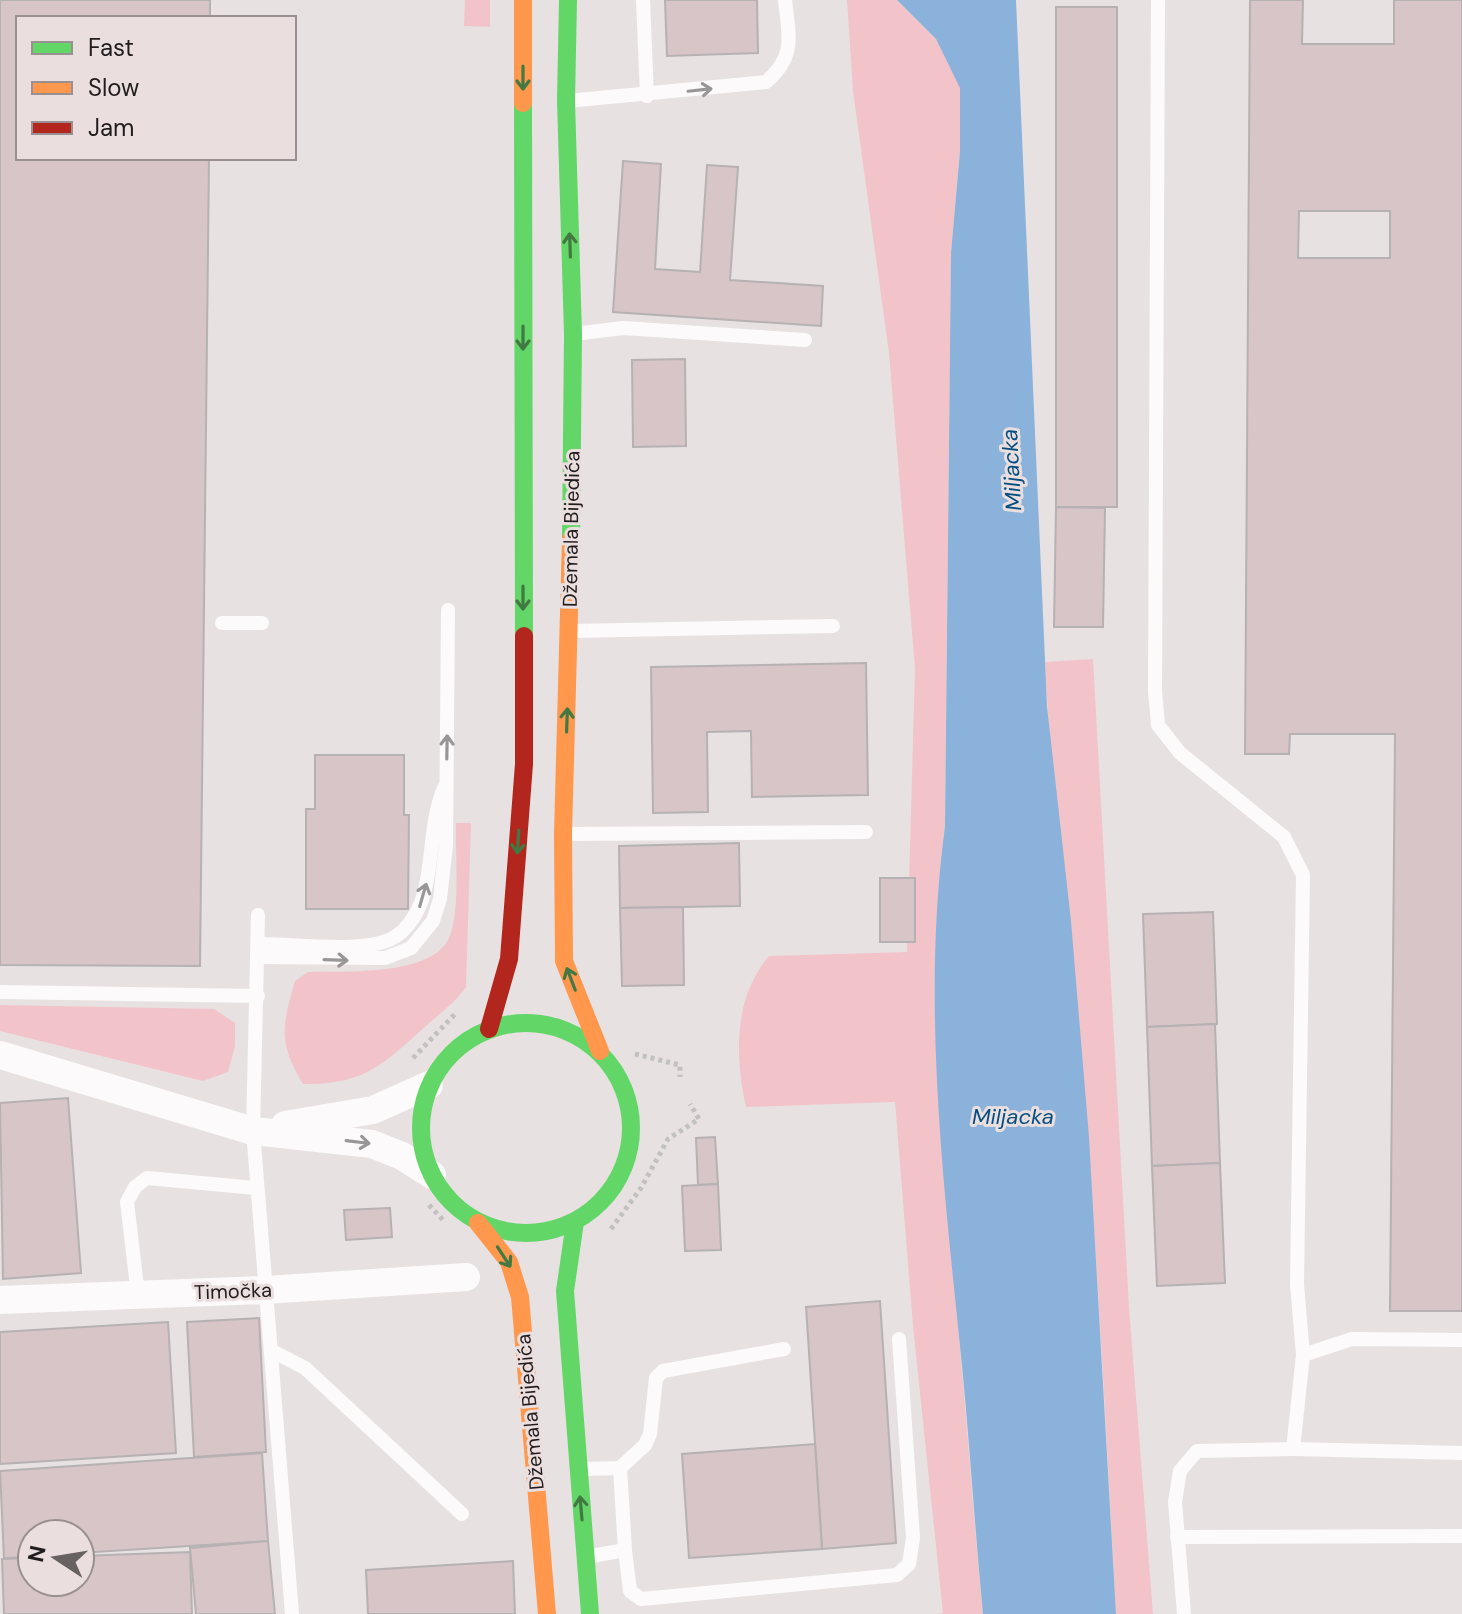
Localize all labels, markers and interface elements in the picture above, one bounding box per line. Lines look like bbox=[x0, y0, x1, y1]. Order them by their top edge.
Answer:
legend bbox=[16, 16, 296, 160]
text: Fast bbox=[88, 32, 134, 63]
one-way arrow bbox=[515, 64, 531, 91]
text: Slow bbox=[88, 72, 139, 103]
one-way arrow bbox=[687, 82, 712, 97]
text: Jam bbox=[88, 112, 134, 143]
one-way arrow bbox=[563, 232, 578, 259]
one-way arrow bbox=[515, 324, 531, 351]
water label: Miljacka bbox=[995, 428, 1028, 512]
street label: Džemala Bijedića bbox=[557, 451, 585, 607]
one-way arrow bbox=[515, 584, 531, 611]
one-way arrow bbox=[560, 707, 575, 734]
one-way arrow bbox=[439, 734, 455, 761]
one-way arrow bbox=[510, 828, 525, 855]
one-way arrow bbox=[416, 882, 431, 908]
one-way arrow bbox=[322, 952, 349, 967]
one-way arrow bbox=[563, 967, 577, 992]
water label: Miljacka bbox=[972, 1102, 1054, 1131]
one-way arrow bbox=[344, 1135, 371, 1150]
one-way arrow bbox=[495, 1246, 512, 1268]
street label: Timočka bbox=[194, 1277, 272, 1305]
street label: Džemala Bijedića bbox=[510, 1333, 550, 1491]
one-way arrow bbox=[574, 1495, 589, 1522]
north arrow bbox=[16, 1518, 96, 1598]
text: N bbox=[21, 1543, 53, 1565]

